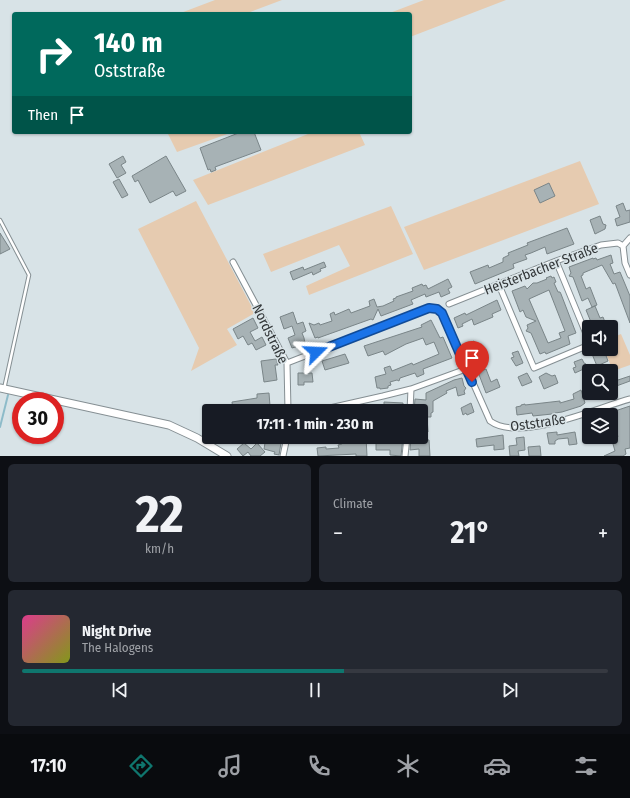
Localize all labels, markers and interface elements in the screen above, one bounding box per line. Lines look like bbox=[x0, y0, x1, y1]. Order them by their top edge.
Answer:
text: 140 m bbox=[94, 26, 163, 59]
icon: right bbox=[28, 28, 80, 80]
text: Oststraße bbox=[94, 60, 166, 82]
icon: arrive bbox=[66, 104, 88, 126]
text: Then bbox=[28, 106, 58, 124]
street label: Heisterbacher Straße bbox=[481, 239, 601, 299]
street label: Nordstraße bbox=[248, 301, 292, 367]
map controls bbox=[582, 320, 618, 444]
button: sound bbox=[582, 320, 618, 356]
position arrow bbox=[295, 331, 337, 373]
pin bbox=[455, 341, 489, 382]
icon: arrive bbox=[461, 347, 483, 369]
button: search bbox=[582, 364, 618, 400]
speed limit sign: 30 bbox=[12, 392, 64, 444]
button: layers bbox=[582, 408, 618, 444]
street label: Oststraße bbox=[509, 411, 567, 435]
text: 17:11 · 1 min · 230 m bbox=[257, 415, 373, 433]
text: 22 bbox=[135, 483, 184, 546]
text: Climate bbox=[333, 496, 373, 511]
text: 21° bbox=[450, 515, 491, 551]
text: − bbox=[333, 520, 343, 547]
text: + bbox=[598, 520, 608, 547]
text: km/h bbox=[145, 541, 174, 556]
text: Night Drive bbox=[82, 622, 151, 640]
text: The Halogens bbox=[82, 640, 153, 655]
icon: previous bbox=[109, 679, 131, 701]
icon: pause bbox=[304, 679, 326, 701]
icon: next bbox=[499, 679, 521, 701]
icon: directions bbox=[127, 752, 155, 780]
icon: music bbox=[216, 752, 244, 780]
icon: phone bbox=[305, 752, 333, 780]
icon: climate bbox=[394, 752, 422, 780]
icon: car bbox=[483, 752, 511, 780]
icon: filters bbox=[572, 752, 600, 780]
text: 17:10 bbox=[30, 755, 67, 777]

